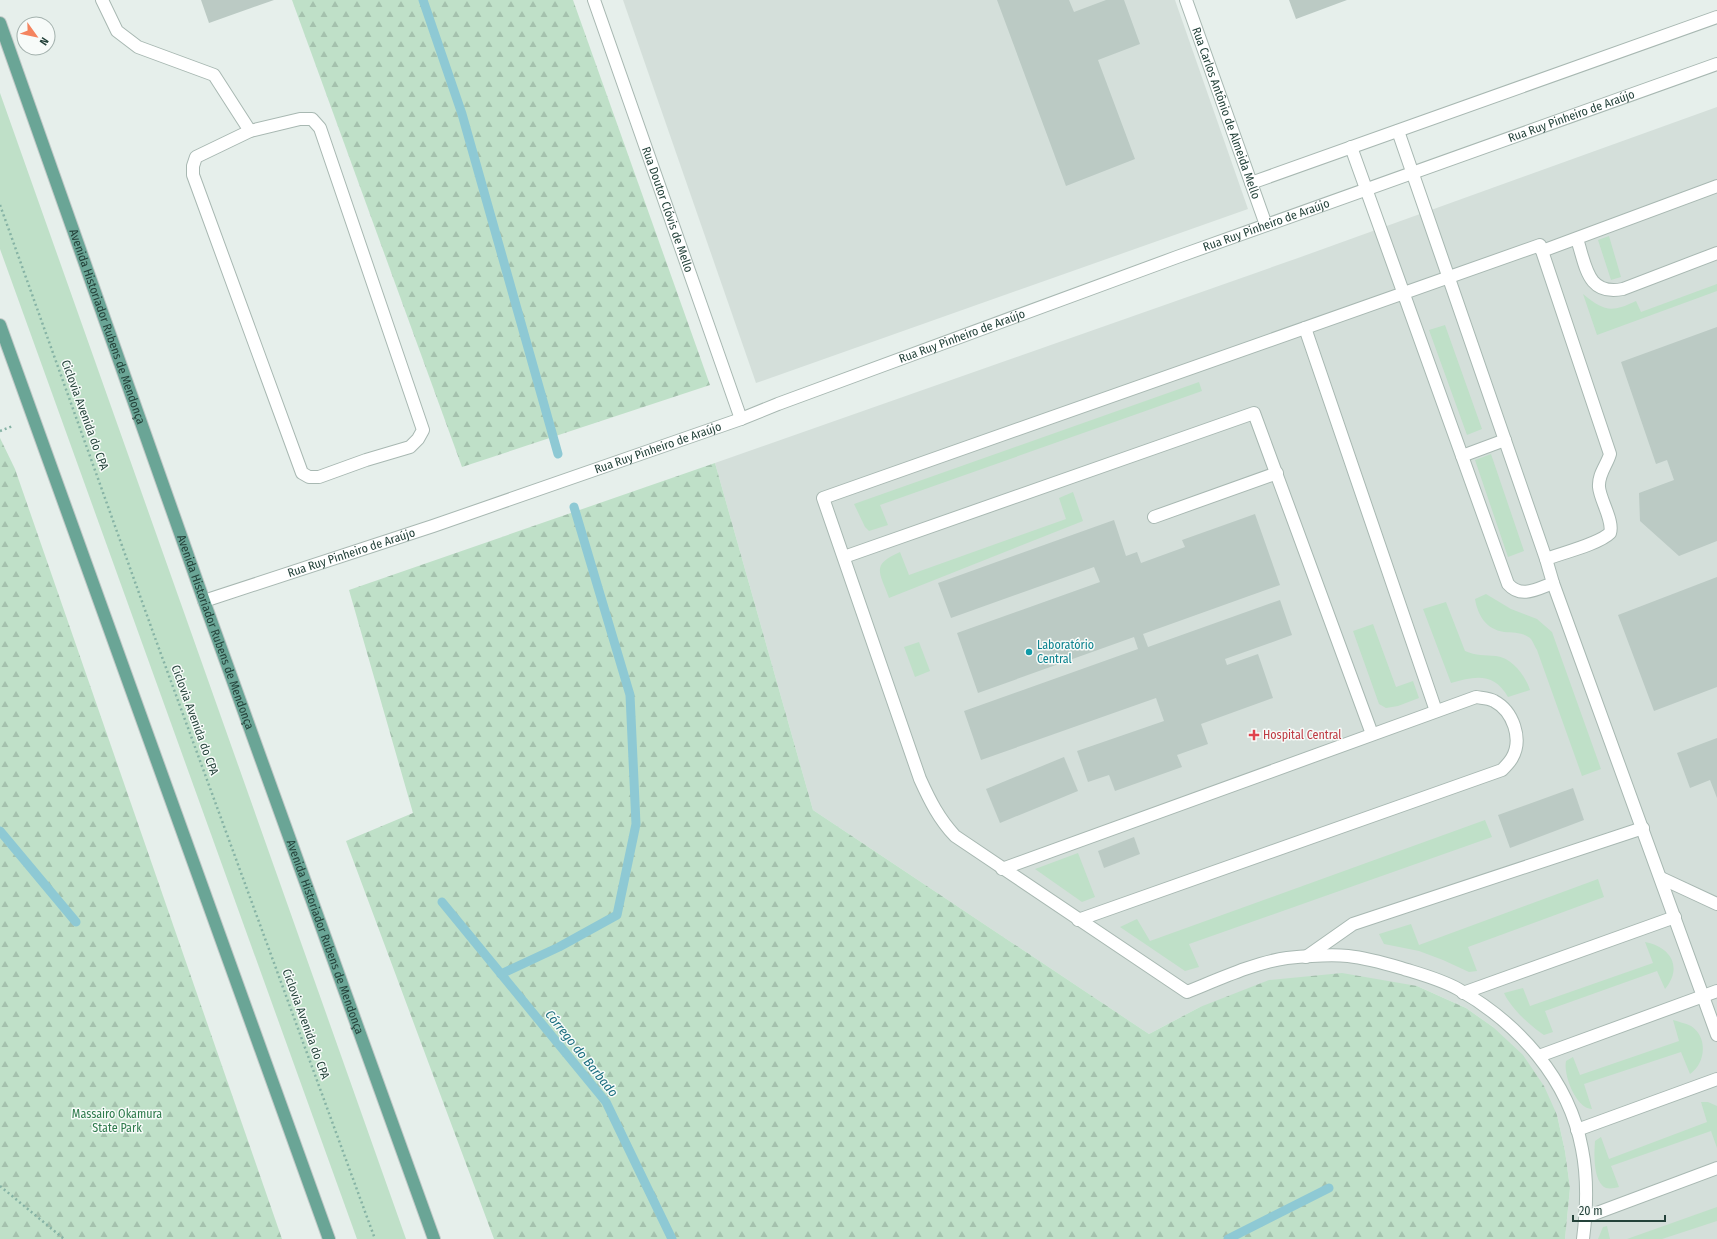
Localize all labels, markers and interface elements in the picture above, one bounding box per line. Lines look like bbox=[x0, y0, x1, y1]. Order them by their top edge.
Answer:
north arrow bbox=[16, 16, 56, 56]
street label: Rua Carlos Antônio de Almeida Mello bbox=[1189, 25, 1263, 201]
text: N bbox=[37, 35, 51, 47]
street label: Rua Ruy Pinheiro de Araújo bbox=[1506, 87, 1637, 145]
street label: Rua Doutor Clóvis de Mello bbox=[639, 145, 696, 274]
street label: Rua Ruy Pinheiro de Araújo bbox=[1201, 196, 1331, 254]
street label: Avenida Historiador Rubens de Mendonça bbox=[66, 227, 148, 426]
street label: Rua Ruy Pinheiro de Araújo bbox=[897, 307, 1027, 366]
street label: Ciclovia Avenida do CPA bbox=[59, 358, 112, 473]
street label: Rua Ruy Pinheiro de Araújo bbox=[593, 419, 723, 476]
street label: Rua Ruy Pinheiro de Araújo bbox=[286, 525, 417, 580]
street label: Avenida Historiador Rubens de Mendonça bbox=[174, 533, 257, 731]
place label: Laboratório Central bbox=[1037, 638, 1094, 666]
marker: Laboratório Central bbox=[1024, 647, 1034, 657]
street label: Ciclovia Avenida do CPA bbox=[169, 663, 222, 778]
place label: Hospital Central bbox=[1263, 728, 1341, 742]
marker: Hospital Central bbox=[1248, 729, 1260, 741]
street label: Avenida Historiador Rubens de Mendonça bbox=[284, 838, 367, 1036]
street label: Ciclovia Avenida do CPA bbox=[280, 967, 333, 1082]
water label: Córrego do Barbado bbox=[542, 1007, 621, 1100]
park label: Massairo Okamura State Park bbox=[72, 1107, 162, 1135]
scale bar bbox=[1573, 1197, 1665, 1223]
text: 20 m bbox=[1579, 1204, 1603, 1218]

